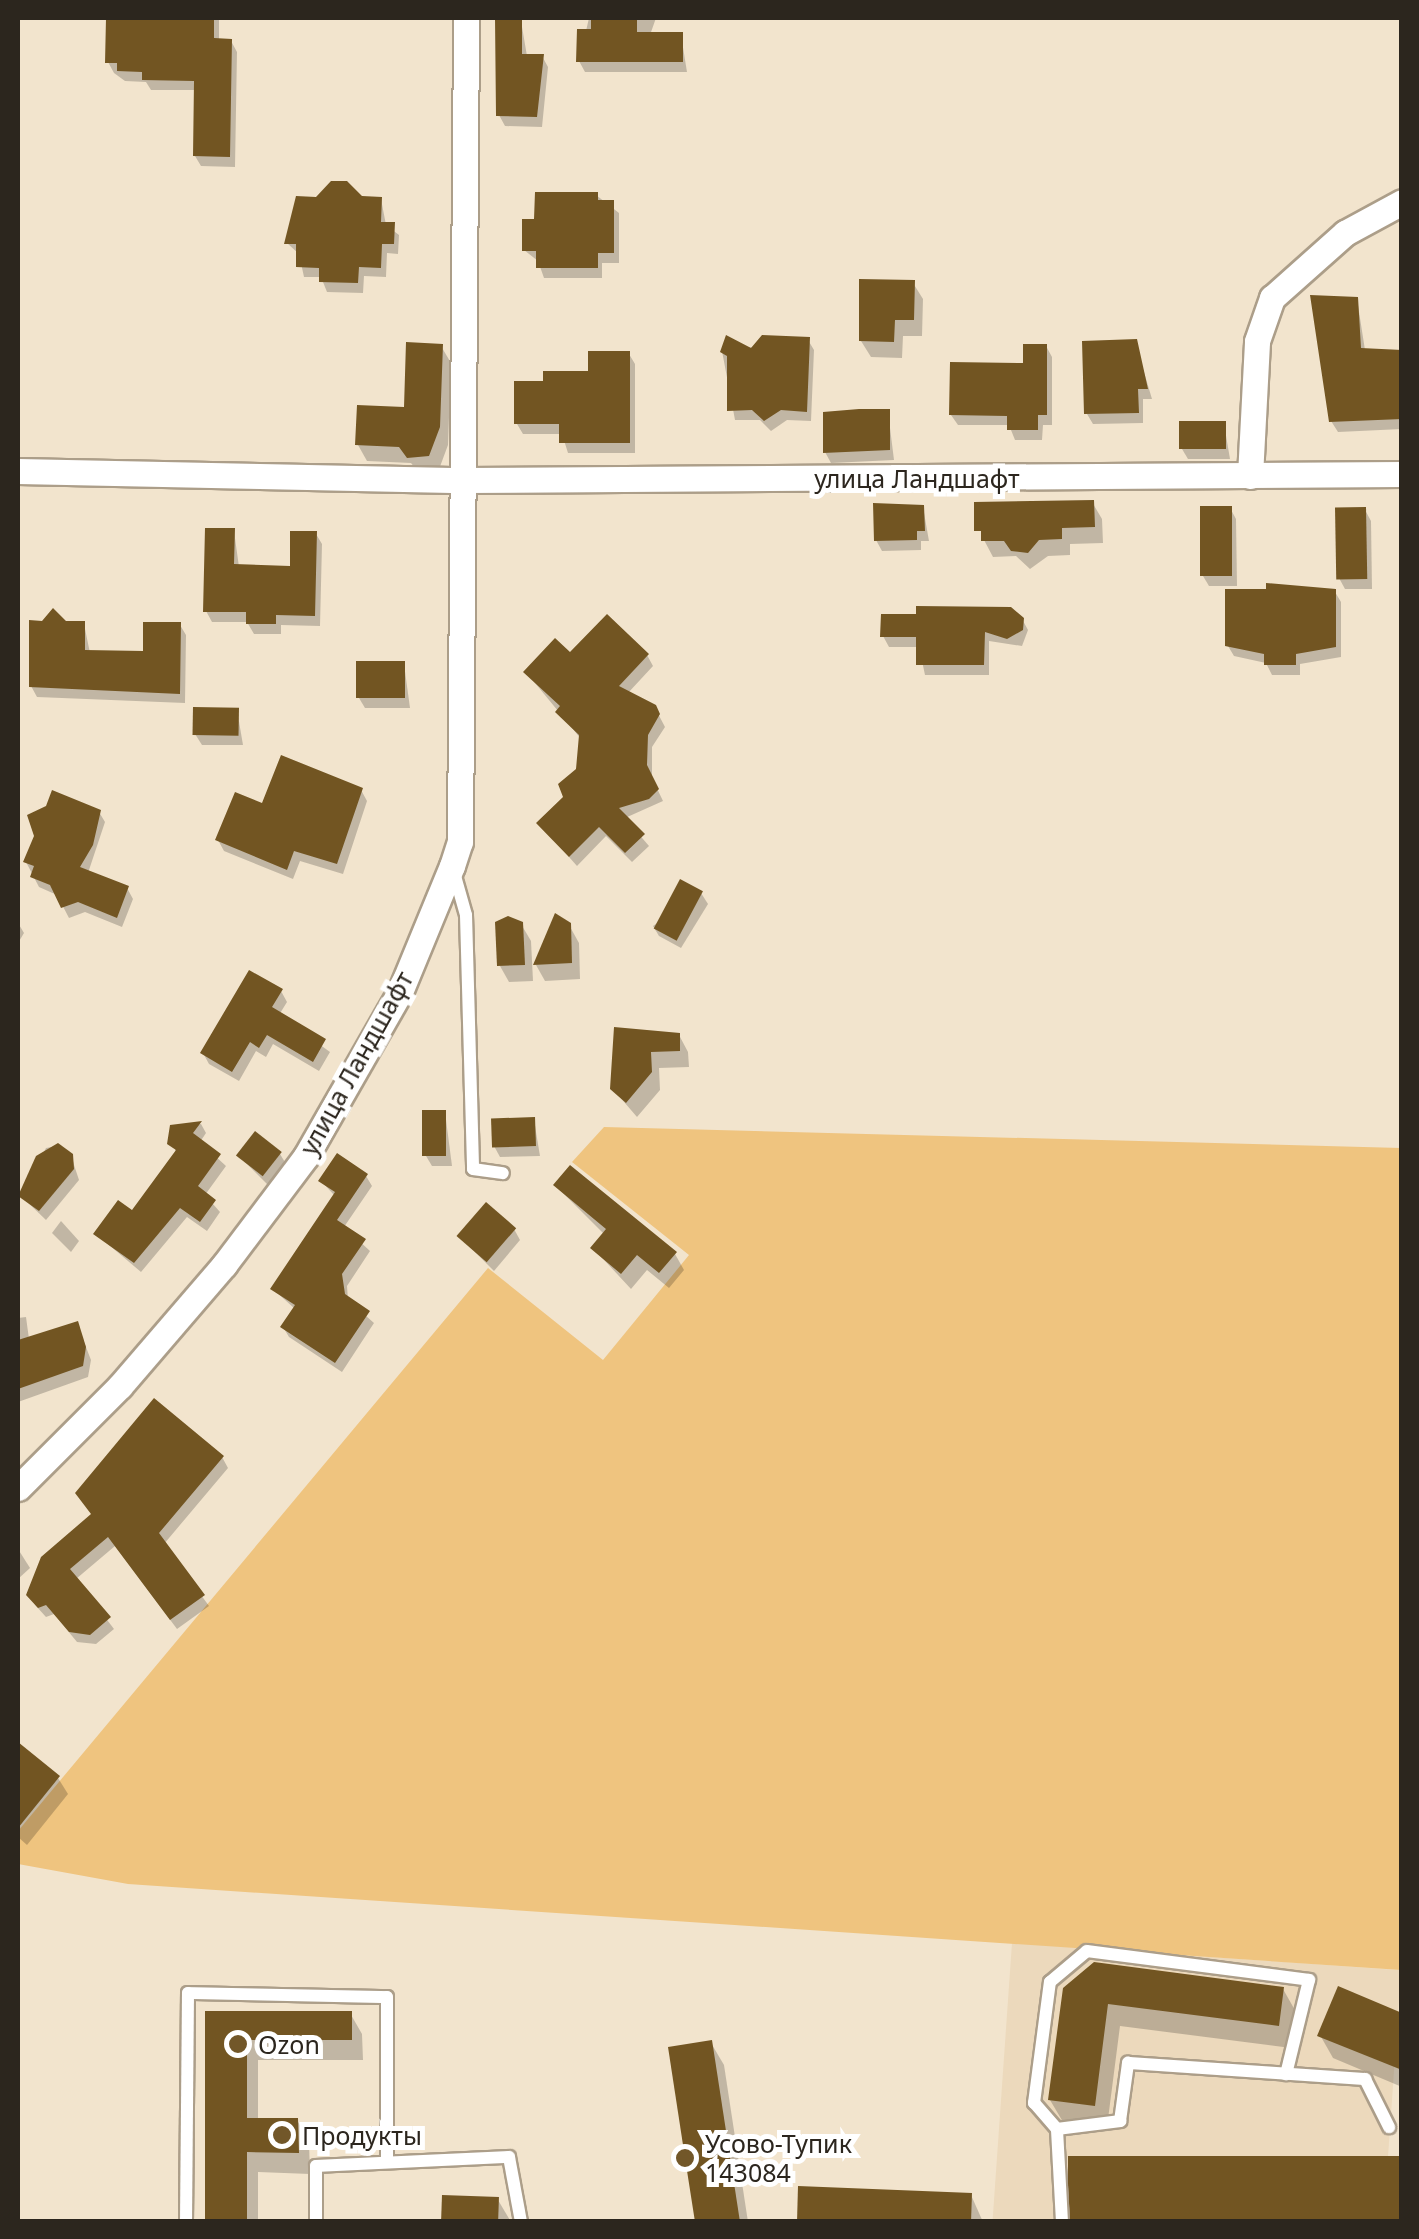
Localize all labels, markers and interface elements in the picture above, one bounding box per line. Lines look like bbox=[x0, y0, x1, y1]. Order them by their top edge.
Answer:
street label: улица Ландшафт bbox=[814, 463, 1020, 493]
street label: улица Ландшафт bbox=[293, 966, 419, 1160]
place label: Ozon bbox=[258, 2029, 320, 2059]
marker: Ozon bbox=[227, 2033, 249, 2055]
place label: Продукты bbox=[302, 2120, 422, 2150]
marker: Продукты bbox=[271, 2124, 293, 2146]
place label: Усово-Тупик 143084 bbox=[705, 2129, 852, 2188]
marker: Усово-Тупик 143084 bbox=[674, 2147, 696, 2169]

